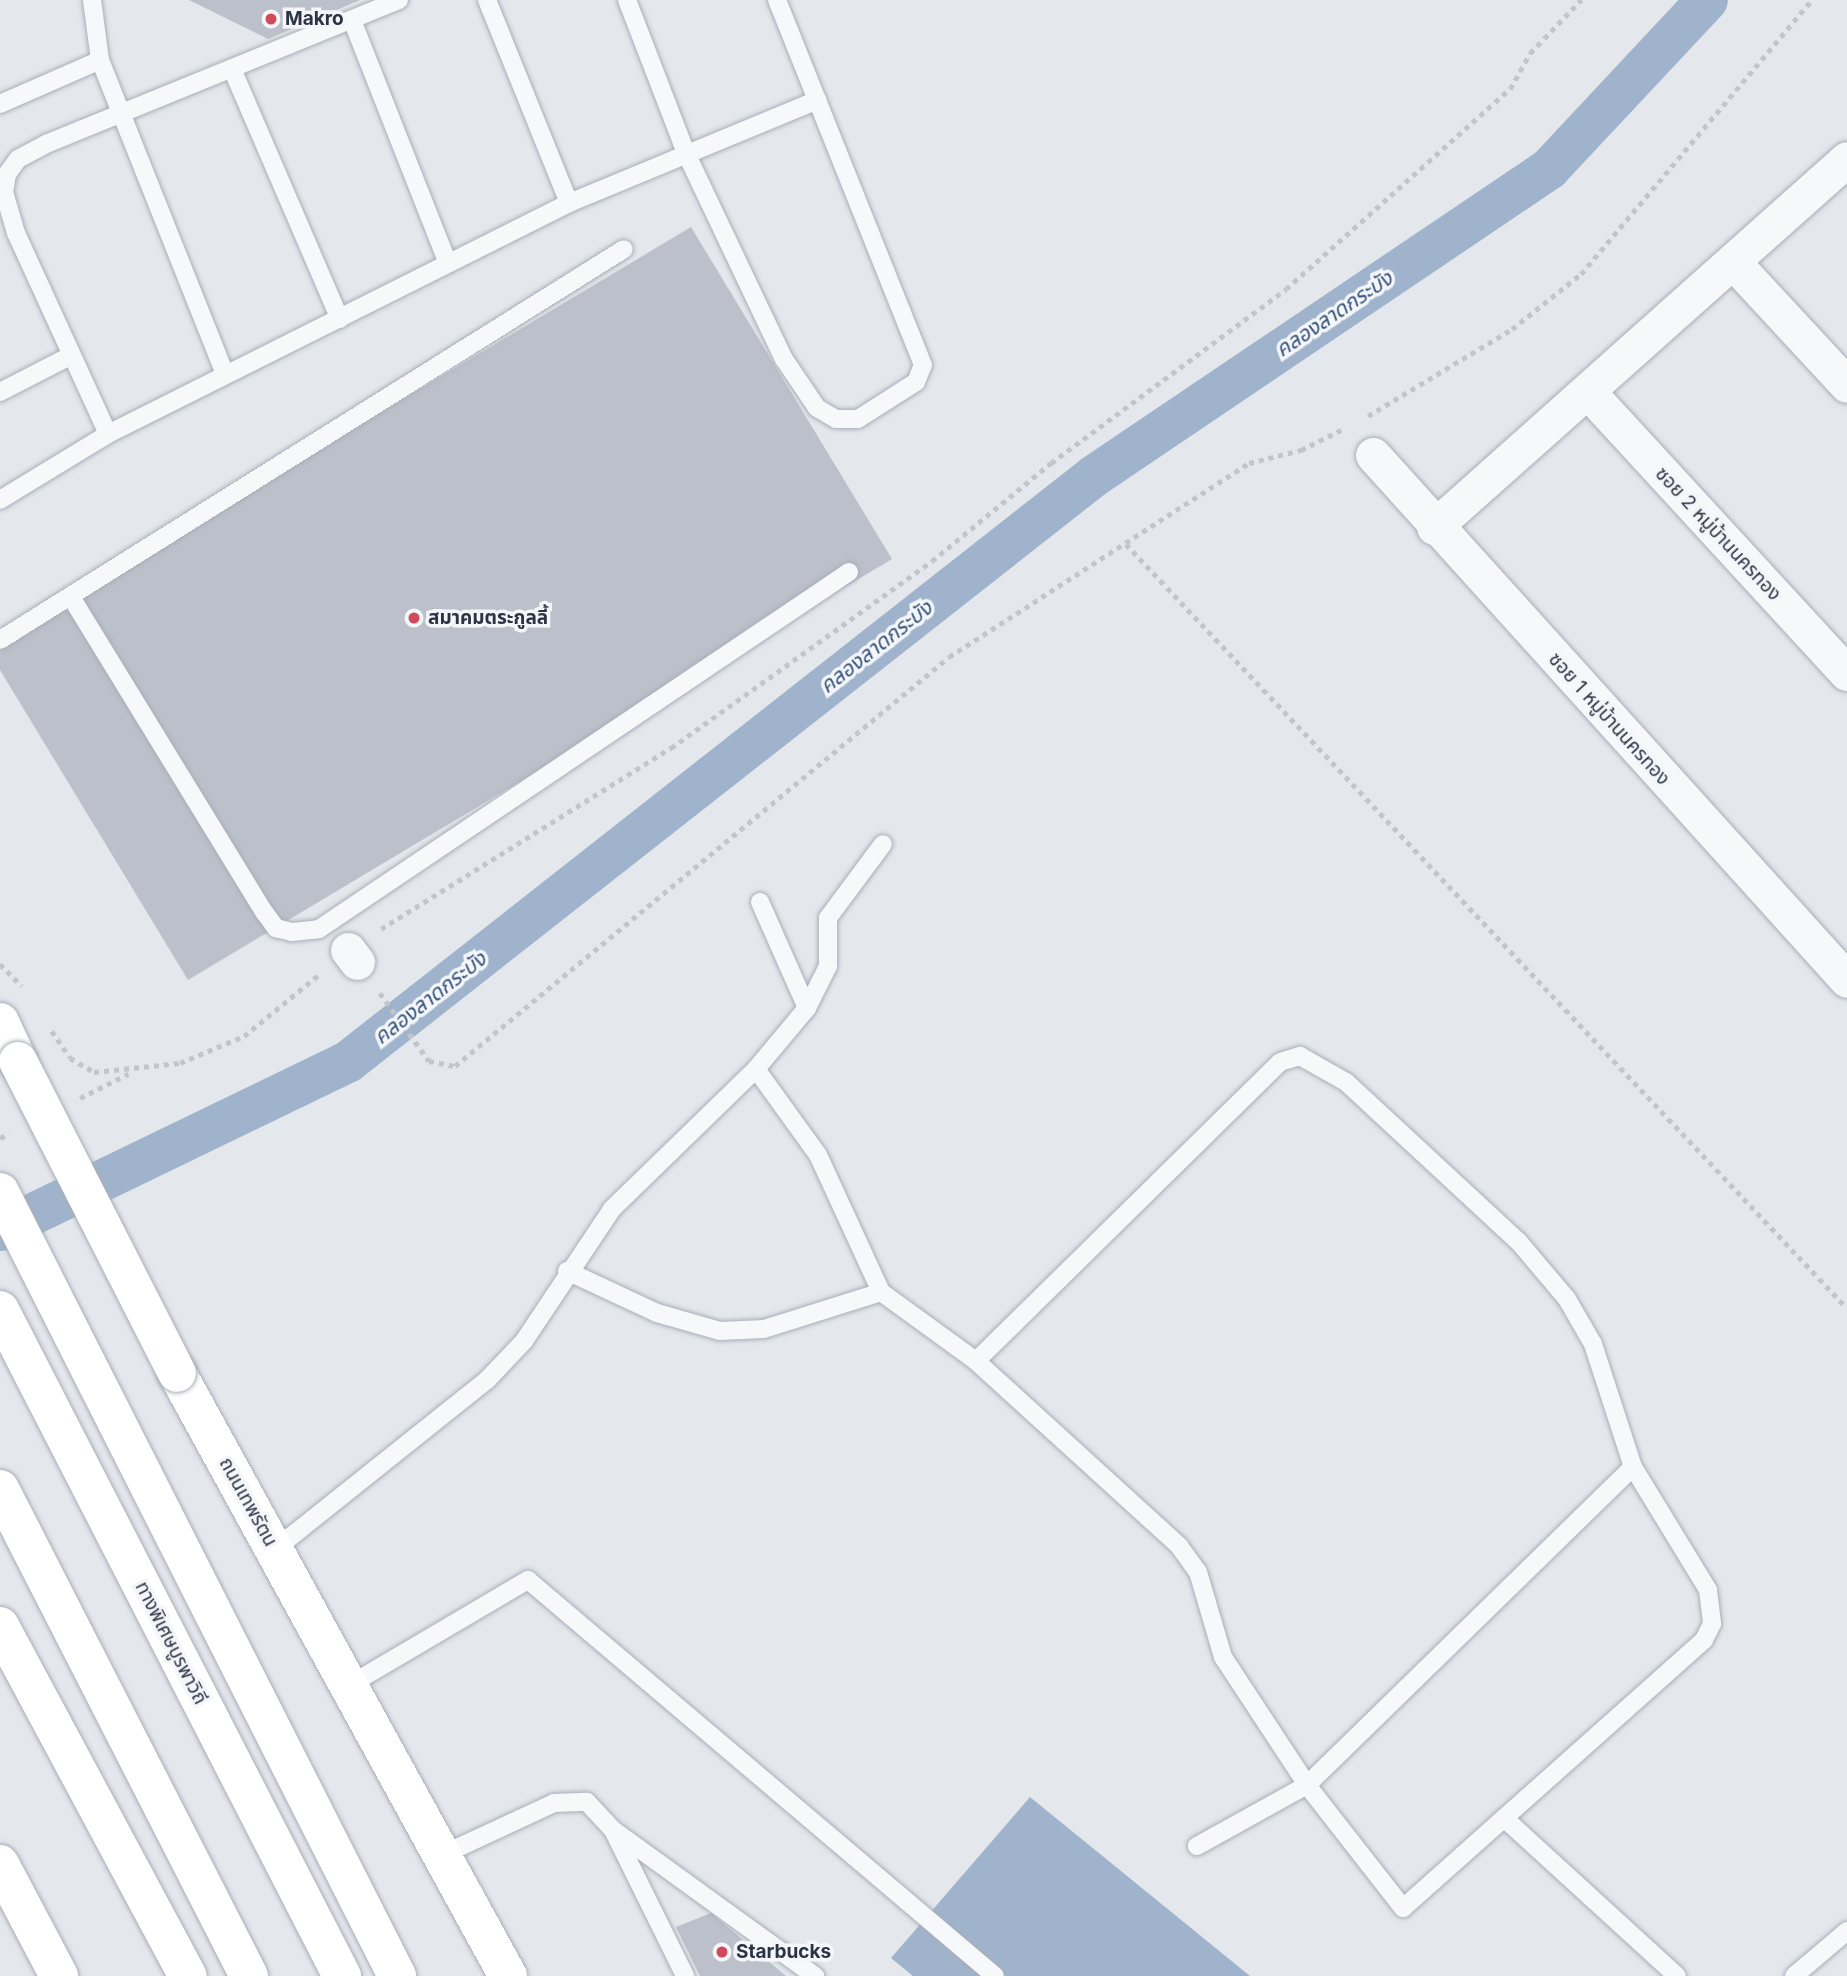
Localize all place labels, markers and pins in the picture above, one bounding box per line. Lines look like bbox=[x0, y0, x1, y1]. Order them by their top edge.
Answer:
place label: Makro bbox=[285, 8, 344, 30]
marker: Makro bbox=[263, 11, 279, 27]
place label: สมาคมตระกูลลี้ bbox=[428, 607, 548, 629]
marker: สมาคมตระกูลลี้ bbox=[406, 610, 422, 626]
place label: Starbucks bbox=[736, 1941, 831, 1963]
marker: Starbucks bbox=[714, 1944, 730, 1960]

